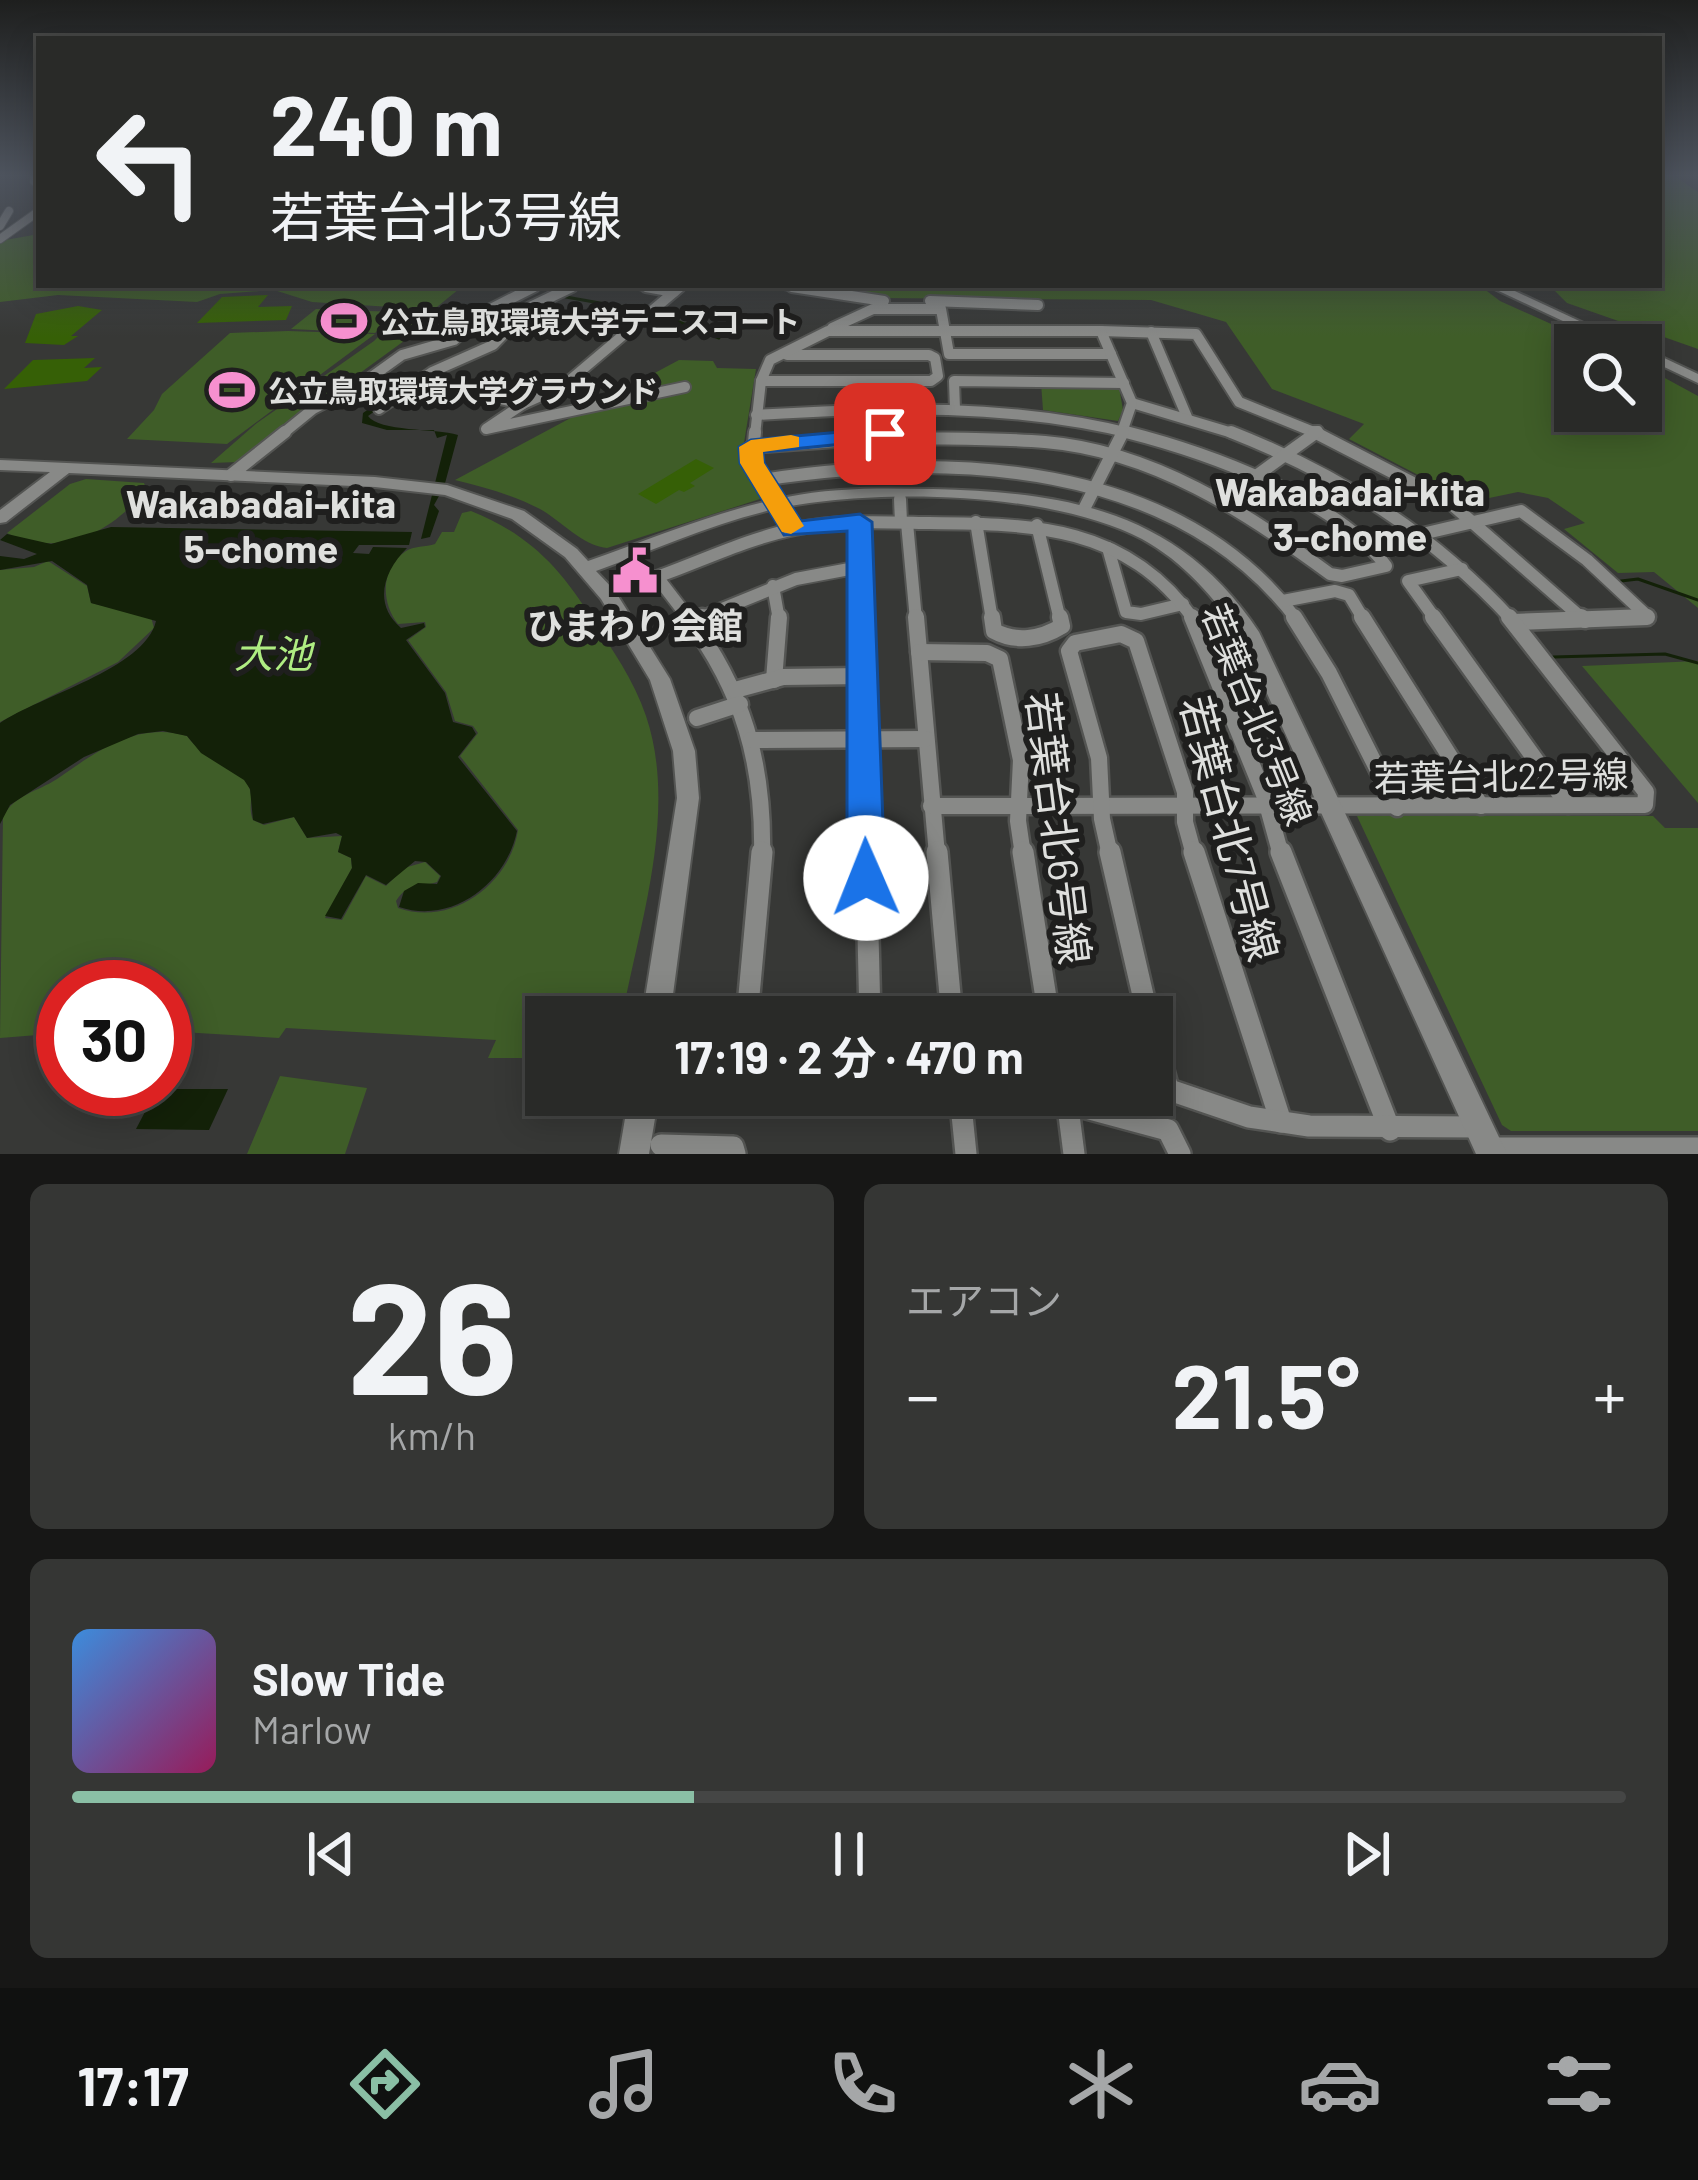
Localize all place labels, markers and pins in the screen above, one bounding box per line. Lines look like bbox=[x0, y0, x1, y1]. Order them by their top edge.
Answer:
sports icon: 公立鳥取環境大学テニスコート bbox=[319, 296, 369, 346]
place label: 公立鳥取環境大学テニスコート bbox=[380, 303, 800, 339]
sports icon: 公立鳥取環境大学グラウンド bbox=[207, 365, 257, 415]
place label: 公立鳥取環境大学グラウンド bbox=[268, 372, 658, 408]
pin bbox=[834, 383, 936, 485]
public building icon: ひまわり会館 bbox=[610, 546, 660, 596]
place label: ひまわり会館 bbox=[527, 603, 743, 646]

